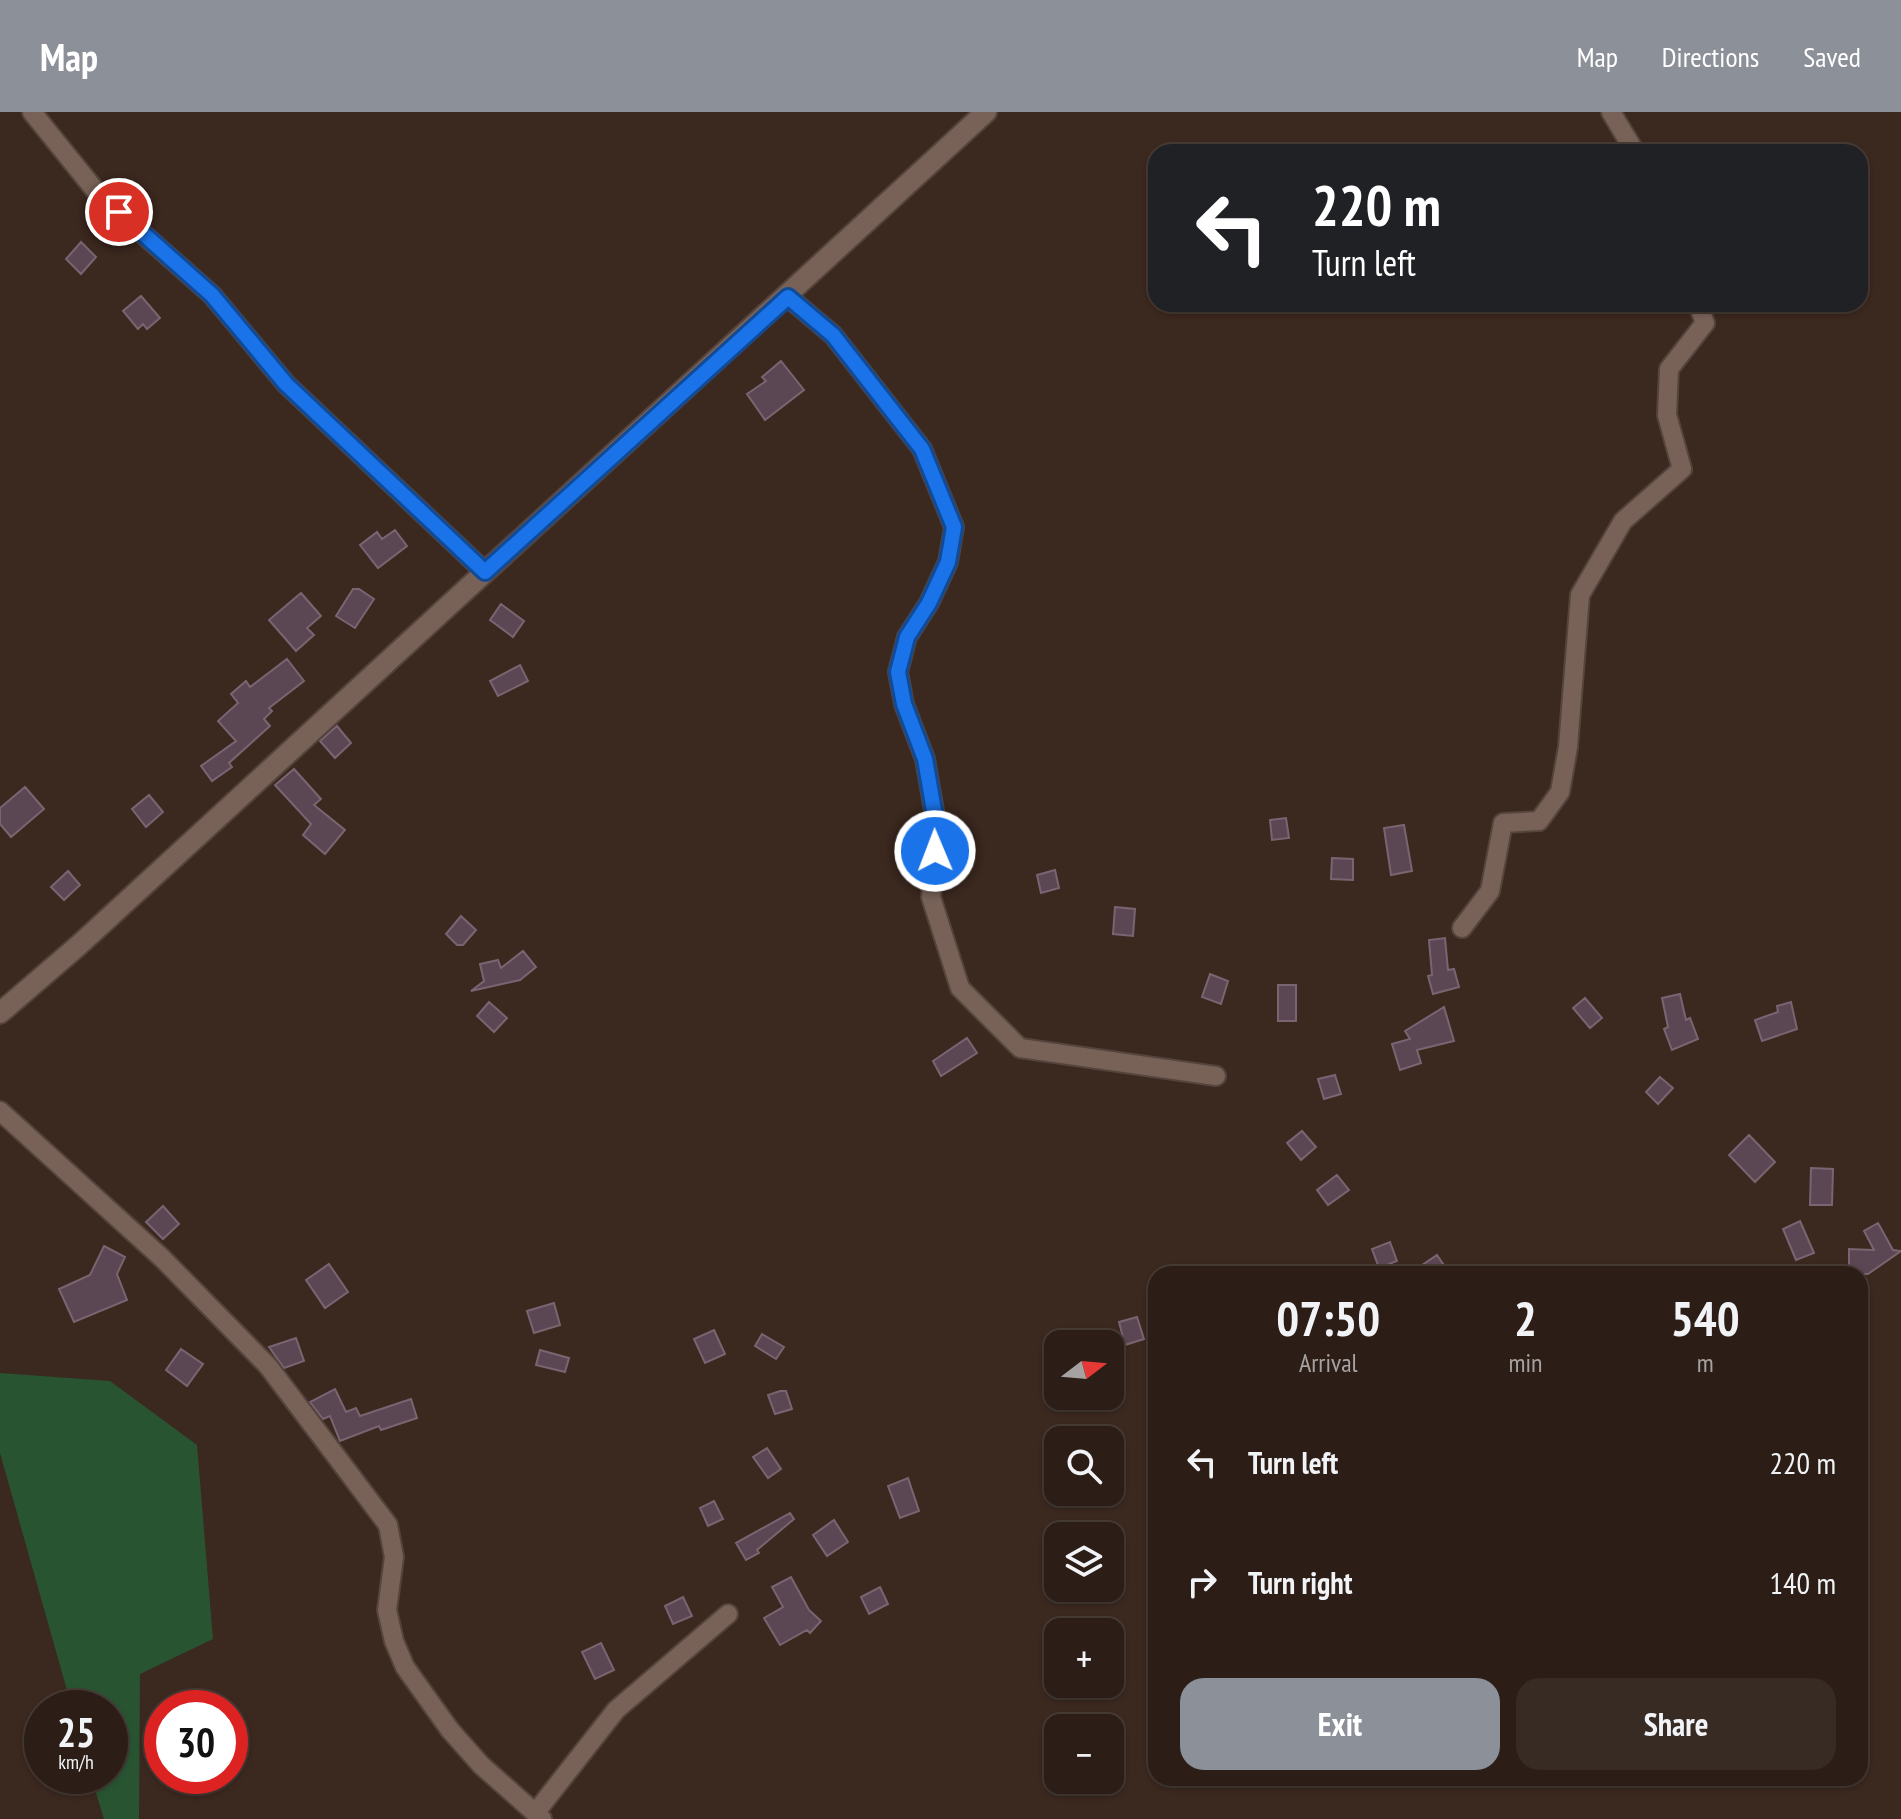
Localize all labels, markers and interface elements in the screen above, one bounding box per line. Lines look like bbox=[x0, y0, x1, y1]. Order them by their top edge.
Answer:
text: Map bbox=[40, 32, 98, 81]
text: Map bbox=[1577, 38, 1618, 75]
text: Directions bbox=[1662, 38, 1759, 75]
text: Saved bbox=[1803, 38, 1861, 75]
text: 220 m bbox=[1312, 169, 1441, 241]
icon: left bbox=[1180, 176, 1284, 280]
pin bbox=[85, 178, 153, 246]
icon: arrive bbox=[97, 190, 141, 234]
text: Turn left bbox=[1312, 239, 1416, 286]
position arrow bbox=[893, 809, 977, 893]
text: 07:50 bbox=[1276, 1287, 1380, 1349]
text: 2 bbox=[1514, 1287, 1537, 1349]
text: 540 bbox=[1671, 1287, 1740, 1349]
north arrow bbox=[1044, 1330, 1124, 1410]
map controls bbox=[1044, 1330, 1124, 1794]
text: Arrival bbox=[1299, 1346, 1358, 1379]
text: min bbox=[1508, 1346, 1542, 1379]
text: m bbox=[1697, 1346, 1714, 1379]
button: search bbox=[1044, 1426, 1124, 1506]
icon: left bbox=[1180, 1440, 1224, 1484]
text: Turn left bbox=[1248, 1443, 1338, 1482]
text: 220 m bbox=[1770, 1443, 1836, 1482]
button: layers bbox=[1044, 1522, 1124, 1602]
icon: right bbox=[1180, 1560, 1224, 1604]
text: Turn right bbox=[1248, 1563, 1352, 1602]
text: 140 m bbox=[1770, 1563, 1836, 1602]
button: + bbox=[1044, 1618, 1124, 1698]
button: Exit bbox=[1180, 1678, 1500, 1770]
button: Share bbox=[1516, 1678, 1836, 1770]
speed limit sign: 30 bbox=[144, 1690, 248, 1794]
text: 25 bbox=[57, 1706, 95, 1758]
button: − bbox=[1044, 1714, 1124, 1794]
text: km/h bbox=[58, 1749, 94, 1775]

